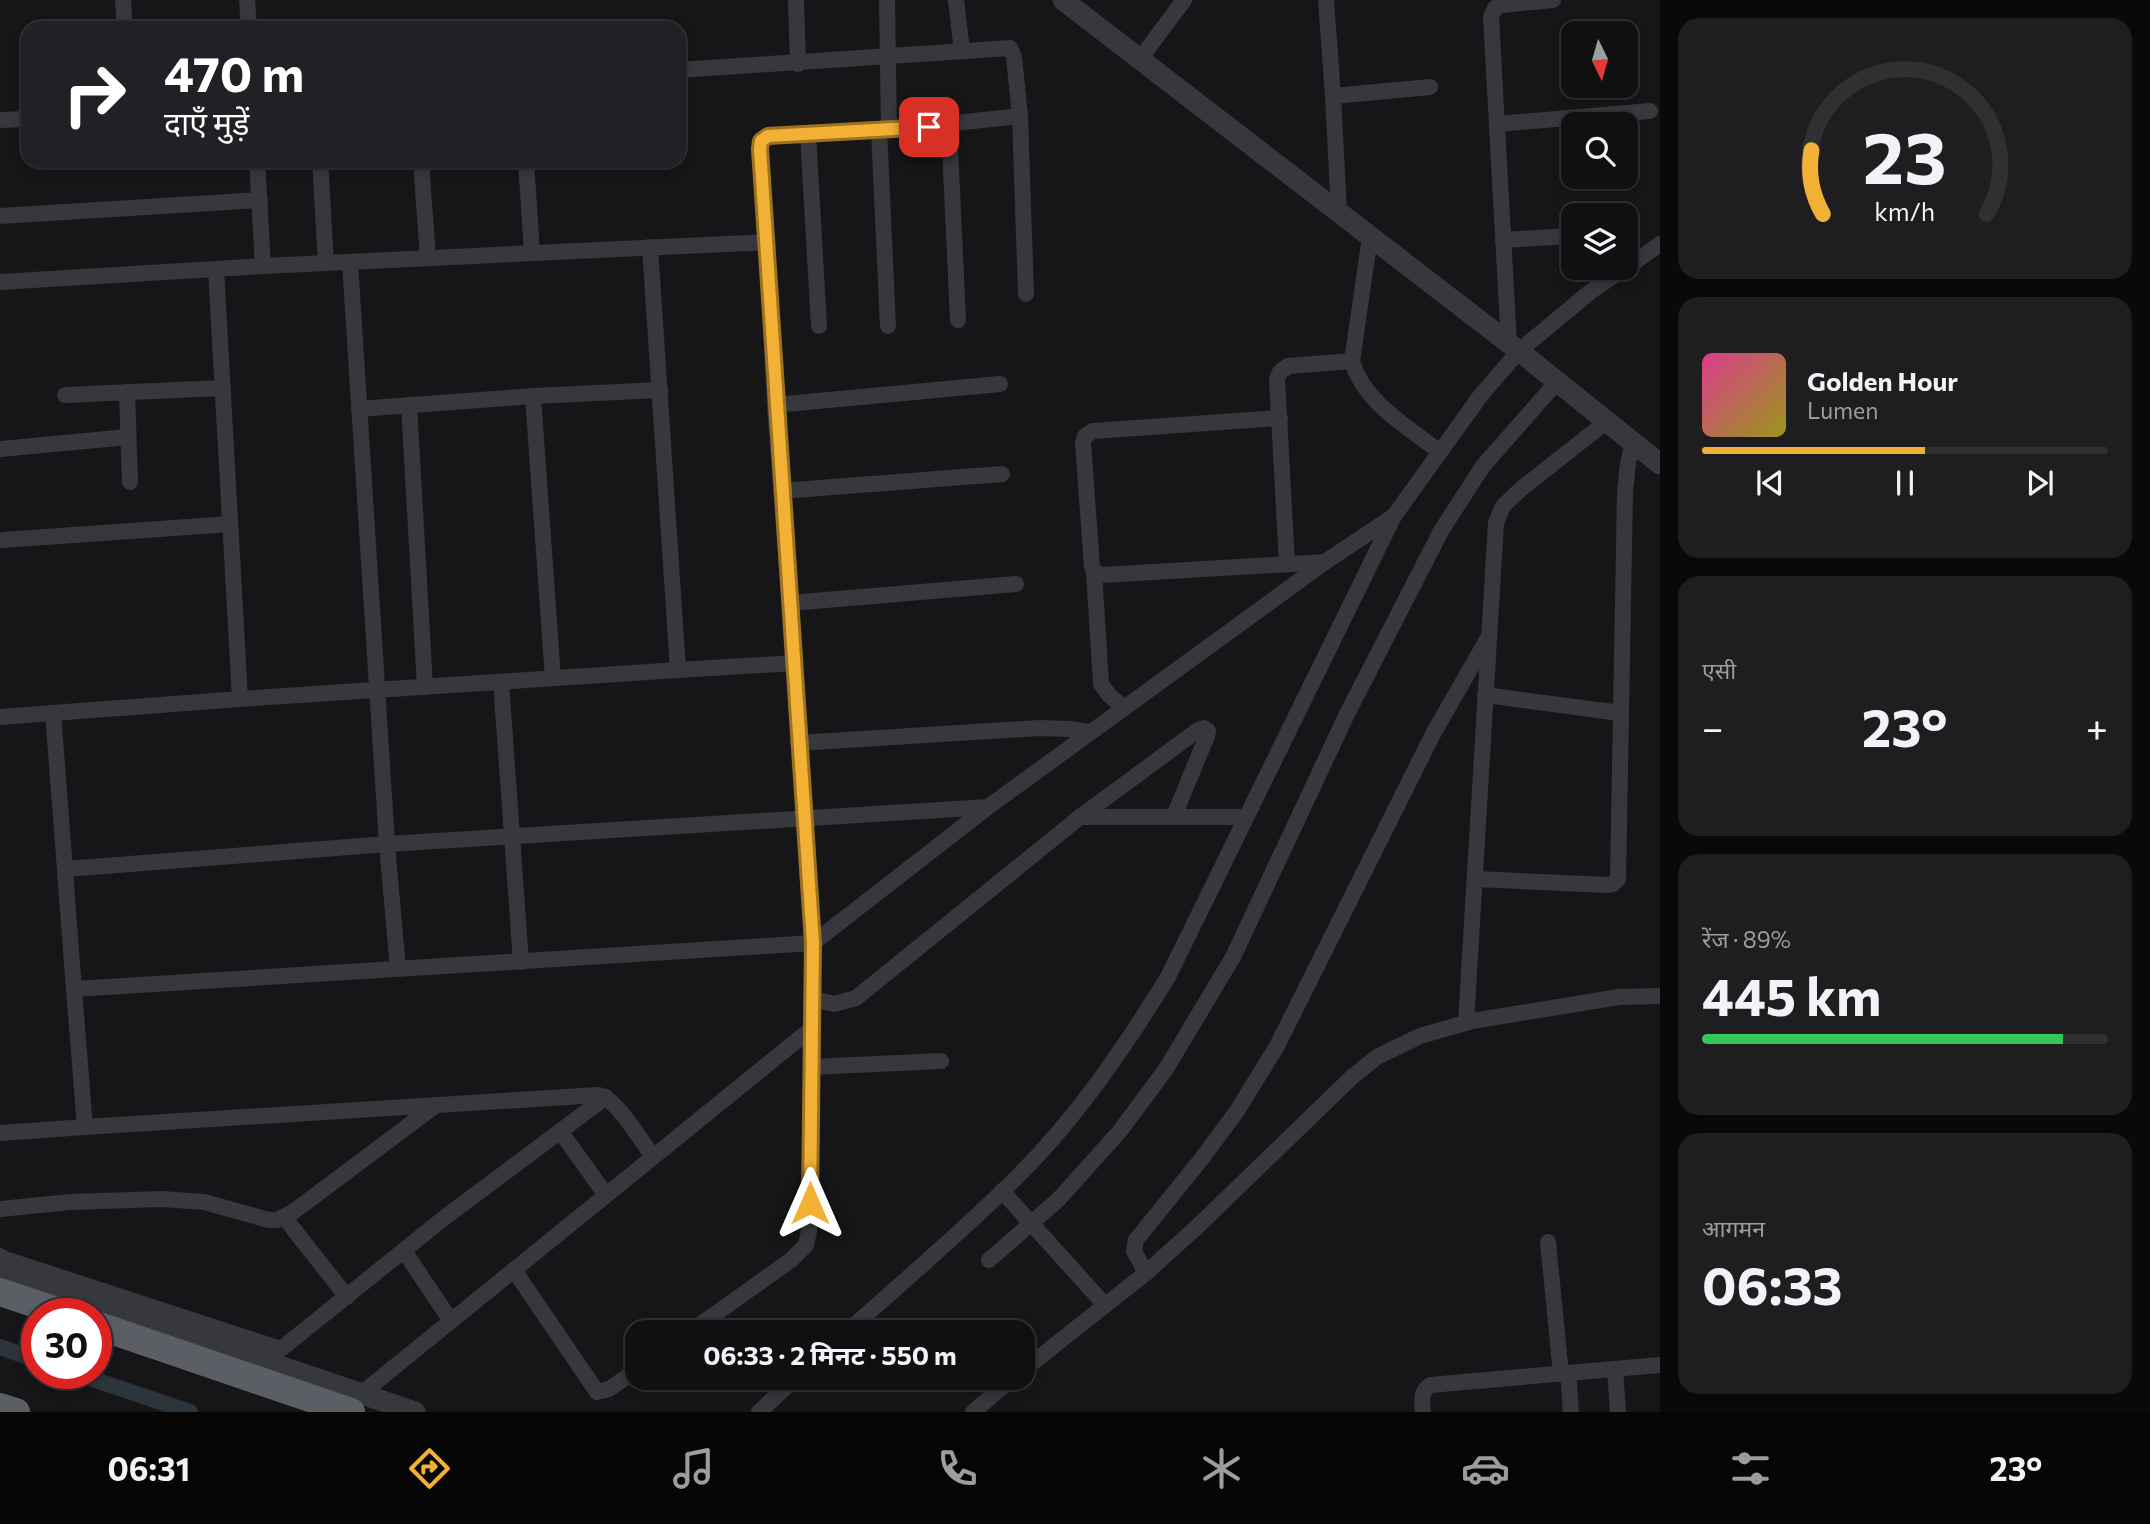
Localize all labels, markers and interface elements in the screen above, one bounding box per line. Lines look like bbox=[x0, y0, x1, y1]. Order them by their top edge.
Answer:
north arrow bbox=[1561, 21, 1638, 98]
map controls bbox=[1561, 21, 1638, 280]
text: 470 m bbox=[164, 42, 304, 102]
icon: right bbox=[49, 49, 140, 140]
pin bbox=[899, 97, 959, 157]
text: दाएँ मुड़ें bbox=[164, 102, 249, 142]
icon: arrive bbox=[910, 108, 948, 146]
text: 23 bbox=[1863, 111, 1947, 200]
button: search bbox=[1561, 112, 1638, 189]
text: km/h bbox=[1875, 196, 1935, 226]
button: layers bbox=[1561, 203, 1638, 280]
text: Golden Hour bbox=[1807, 365, 1958, 396]
text: Lumen bbox=[1807, 396, 1878, 424]
icon: previous bbox=[1751, 464, 1789, 502]
icon: pause bbox=[1886, 464, 1924, 502]
icon: next bbox=[2021, 464, 2059, 502]
text: एसी bbox=[1702, 656, 1736, 684]
text: 23° bbox=[1862, 694, 1948, 758]
text: − bbox=[1702, 703, 1724, 750]
text: + bbox=[2086, 703, 2108, 750]
text: रेंज · 89% bbox=[1702, 925, 1791, 953]
text: 445 km bbox=[1702, 963, 1881, 1027]
position arrow bbox=[773, 1166, 847, 1240]
text: आगमन bbox=[1702, 1214, 1765, 1242]
text: 06:33 bbox=[1702, 1252, 1843, 1316]
speed limit sign: 30 bbox=[21, 1298, 112, 1389]
text: 06:33 · 2 मिनट · 550 m bbox=[703, 1339, 957, 1370]
icon: directions bbox=[405, 1444, 454, 1493]
icon: music bbox=[669, 1444, 718, 1493]
icon: phone bbox=[933, 1444, 982, 1493]
icon: climate bbox=[1197, 1444, 1246, 1493]
icon: car bbox=[1461, 1444, 1510, 1493]
icon: filters bbox=[1726, 1444, 1775, 1493]
text: 06:31 bbox=[108, 1448, 190, 1488]
text: 23° bbox=[1990, 1448, 2042, 1488]

